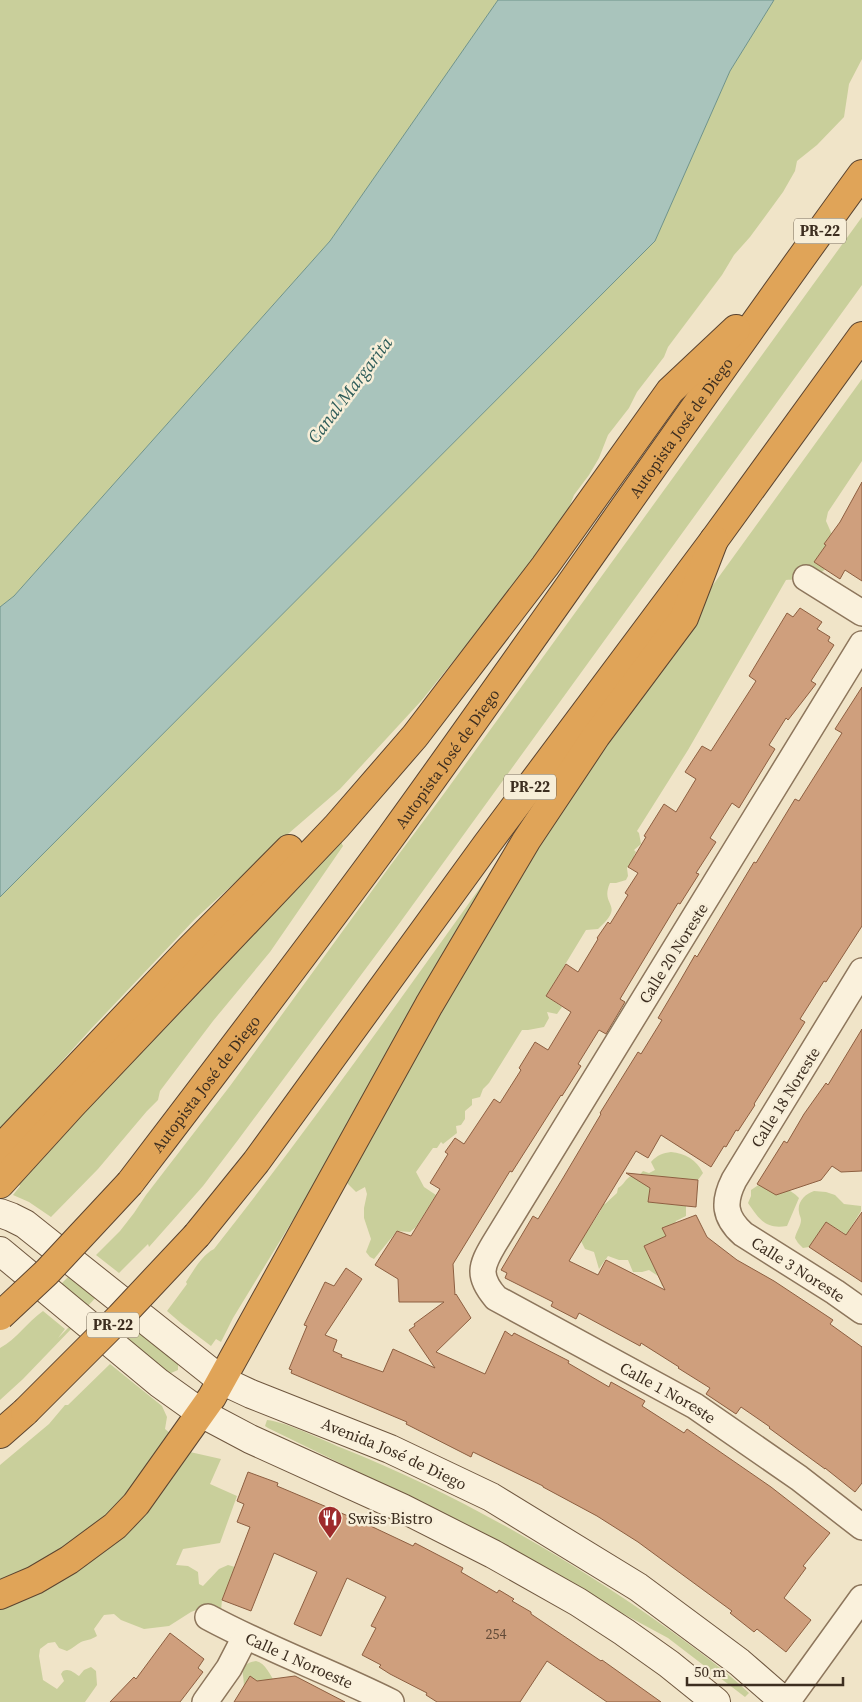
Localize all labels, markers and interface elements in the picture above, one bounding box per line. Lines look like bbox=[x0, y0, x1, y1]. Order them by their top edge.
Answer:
road number: PR-22 bbox=[794, 218, 846, 244]
water label: Canal Margarita bbox=[301, 331, 398, 448]
street label: Autopista José de Diego bbox=[624, 353, 738, 502]
street label: Autopista José de Diego bbox=[390, 684, 505, 833]
road number: PR-22 bbox=[504, 774, 556, 800]
street label: Calle 20 Noreste bbox=[633, 898, 713, 1008]
street label: Autopista José de Diego bbox=[146, 1010, 265, 1157]
street label: Calle 18 Noreste bbox=[745, 1042, 825, 1152]
street label: Calle 3 Noreste bbox=[747, 1231, 850, 1307]
road number: PR-22 bbox=[87, 1312, 139, 1338]
street label: Calle 1 Noreste bbox=[616, 1356, 720, 1428]
street label: Avenida José de Diego bbox=[318, 1412, 471, 1495]
restaurant icon: Swiss Bistro bbox=[317, 1505, 343, 1539]
place label: Swiss Bistro bbox=[348, 1507, 433, 1529]
house number: 254 bbox=[486, 1624, 507, 1644]
street label: Calle 1 Noroeste bbox=[242, 1627, 357, 1694]
scale bar bbox=[687, 1654, 843, 1686]
text: 50 m bbox=[694, 1661, 726, 1682]

